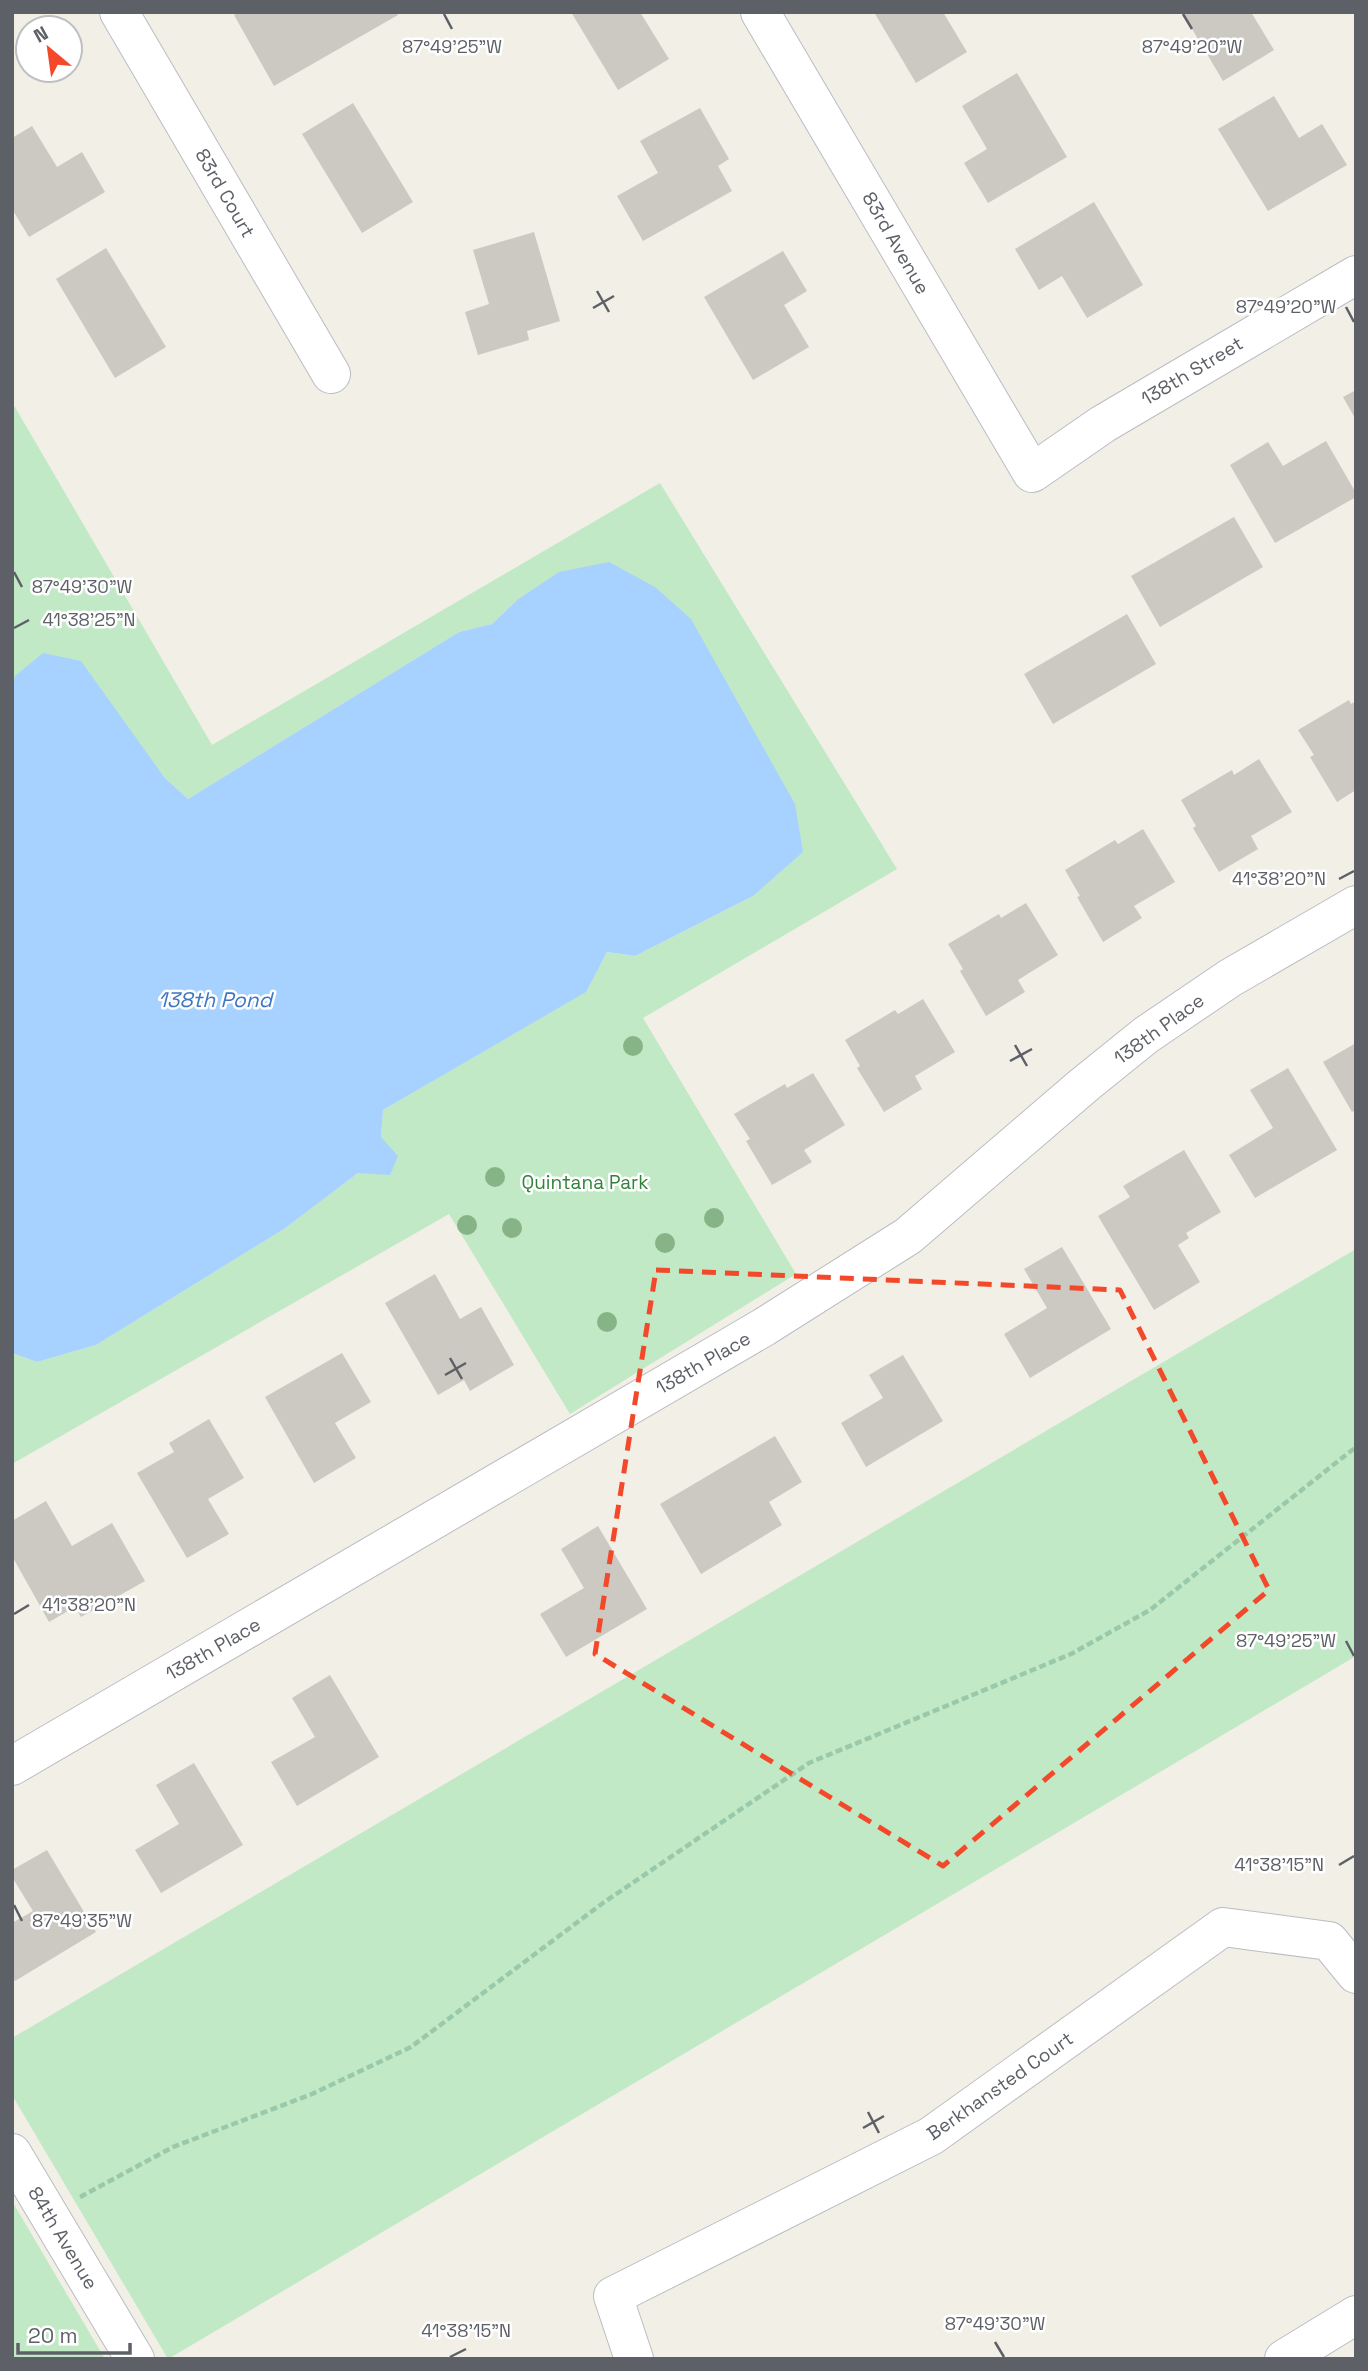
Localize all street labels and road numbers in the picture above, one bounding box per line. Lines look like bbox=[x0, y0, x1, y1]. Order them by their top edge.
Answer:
street label: 83rd Court bbox=[189, 144, 261, 242]
street label: 83rd Avenue bbox=[857, 187, 935, 299]
street label: 138th Street bbox=[1136, 331, 1248, 411]
street label: 138th Place bbox=[1109, 988, 1209, 1070]
street label: 138th Place bbox=[651, 1326, 755, 1400]
street label: 138th Place bbox=[161, 1612, 265, 1686]
street label: Berkhansted Court bbox=[922, 2026, 1078, 2146]
street label: 84th Avenue bbox=[22, 2182, 104, 2294]

